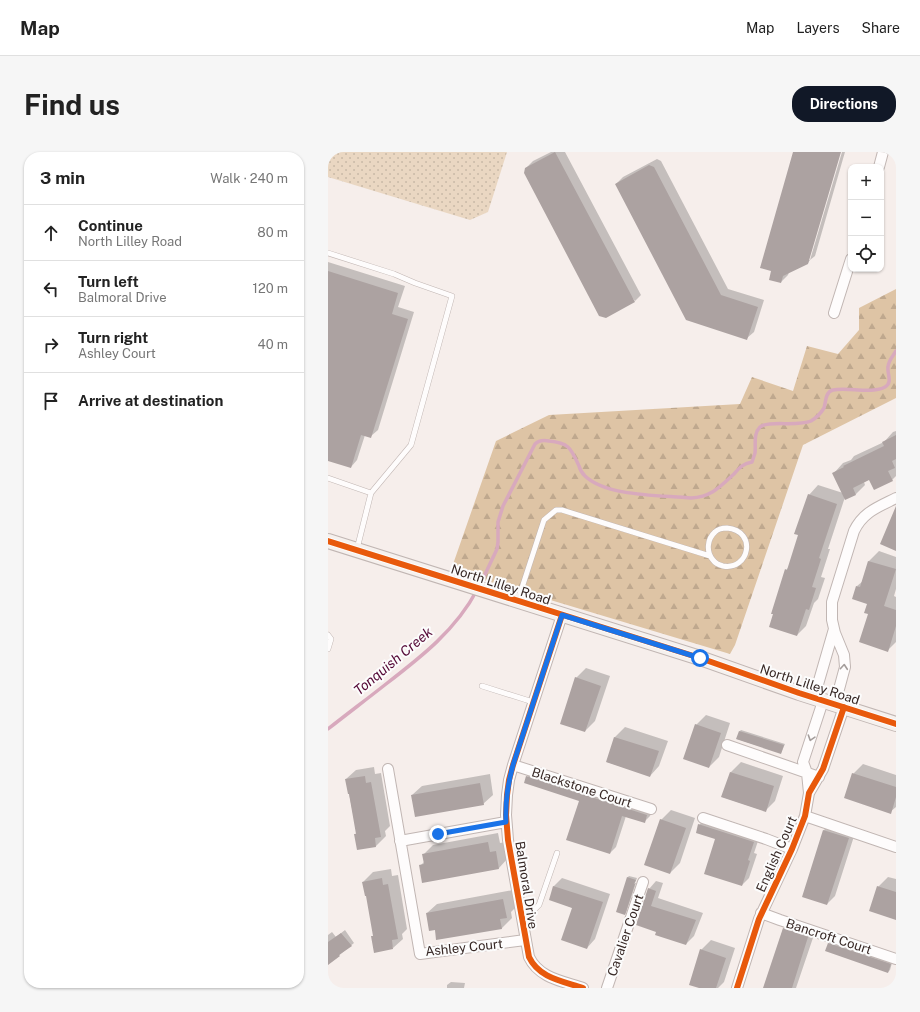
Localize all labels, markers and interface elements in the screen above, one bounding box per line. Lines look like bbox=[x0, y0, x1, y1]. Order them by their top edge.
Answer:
text: Map bbox=[20, 17, 60, 39]
text: Map bbox=[746, 20, 774, 36]
text: Layers bbox=[796, 20, 840, 36]
text: Share bbox=[862, 20, 900, 36]
button: Directions bbox=[792, 86, 896, 122]
text: Find us bbox=[24, 88, 120, 121]
map controls bbox=[848, 164, 884, 272]
button: + bbox=[848, 164, 884, 200]
text: 3 min bbox=[40, 168, 85, 188]
text: Walk · 240 m bbox=[210, 171, 288, 186]
button: − bbox=[848, 200, 884, 236]
text: Continue bbox=[78, 217, 143, 234]
icon: ahead bbox=[40, 222, 62, 244]
text: 80 m bbox=[257, 225, 288, 240]
text: North Lilley Road bbox=[78, 234, 182, 249]
button: locate bbox=[848, 236, 884, 272]
text: Turn left bbox=[78, 273, 139, 290]
icon: left bbox=[40, 278, 62, 300]
text: 120 m bbox=[253, 281, 288, 296]
text: Balmoral Drive bbox=[78, 290, 167, 305]
text: Turn right bbox=[78, 329, 148, 346]
icon: right bbox=[40, 334, 62, 356]
text: 40 m bbox=[257, 337, 288, 352]
text: Ashley Court bbox=[78, 346, 156, 361]
icon: arrive bbox=[40, 390, 62, 412]
text: Arrive at destination bbox=[78, 392, 223, 409]
street label: North Lilley Road bbox=[449, 561, 553, 608]
water label: Tonquish Creek bbox=[351, 623, 436, 698]
route start bbox=[691, 649, 709, 667]
street label: North Lilley Road bbox=[758, 661, 862, 708]
one-way arrow bbox=[839, 664, 848, 670]
one-way arrow bbox=[807, 734, 816, 741]
street label: Blackstone Court bbox=[530, 764, 634, 811]
street label: English Court bbox=[753, 814, 800, 895]
route end bbox=[429, 825, 447, 843]
street label: Balmoral Drive bbox=[512, 840, 541, 930]
street label: Cavalier Court bbox=[604, 892, 647, 978]
street label: Bancroft Court bbox=[784, 916, 874, 957]
street label: Ashley Court bbox=[425, 936, 504, 959]

